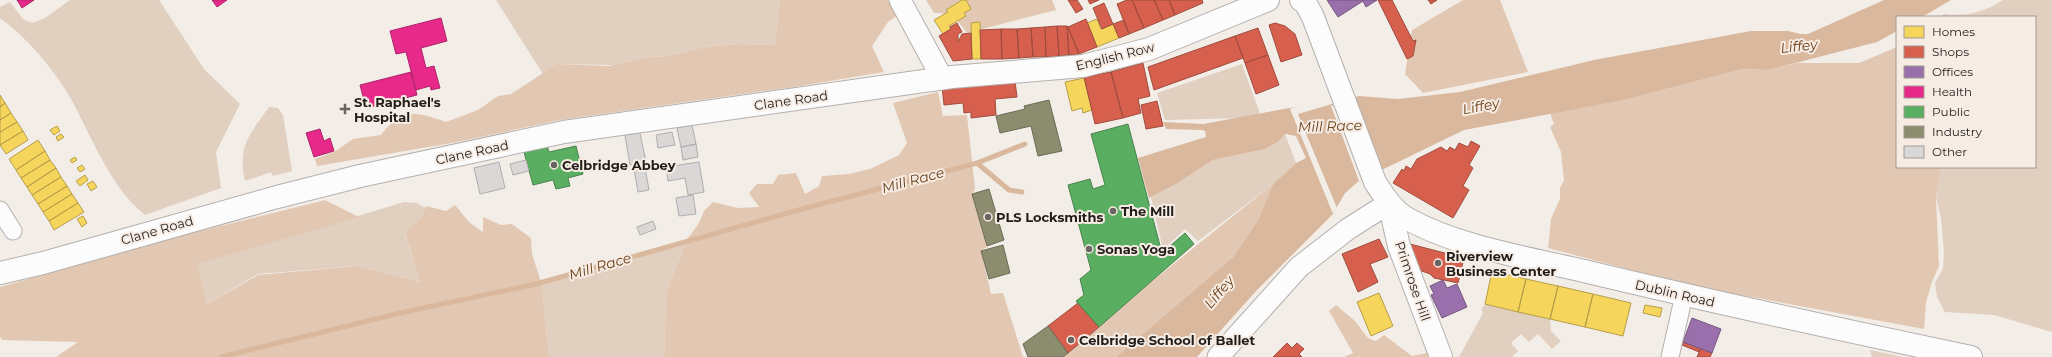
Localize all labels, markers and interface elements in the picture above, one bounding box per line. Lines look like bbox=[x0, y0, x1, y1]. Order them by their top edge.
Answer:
legend bbox=[1896, 16, 2036, 168]
text: Homes bbox=[1932, 24, 1975, 39]
water label: Liffey bbox=[1779, 35, 1820, 57]
street label: English Row bbox=[1074, 38, 1157, 74]
text: Shops bbox=[1932, 44, 1969, 59]
text: Offices bbox=[1932, 64, 1973, 79]
text: Health bbox=[1932, 84, 1972, 99]
street label: Clane Road bbox=[753, 87, 829, 113]
water label: Liffey bbox=[1461, 93, 1502, 118]
place label: St. Raphael's Hospital bbox=[354, 94, 441, 125]
marker: St. Raphael's Hospital bbox=[339, 103, 351, 115]
text: Public bbox=[1932, 104, 1970, 119]
water label: Mill Race bbox=[1298, 116, 1362, 136]
text: Industry bbox=[1932, 124, 1982, 139]
street label: Clane Road bbox=[434, 136, 510, 168]
text: Other bbox=[1932, 144, 1967, 159]
place label: Celbridge Abbey bbox=[562, 157, 676, 173]
marker: Celbridge Abbey bbox=[549, 160, 559, 170]
water label: Mill Race bbox=[880, 163, 946, 197]
place label: The Mill bbox=[1121, 203, 1174, 219]
marker: The Mill bbox=[1108, 206, 1118, 216]
place label: PLS Locksmiths bbox=[996, 209, 1103, 225]
street label: Clane Road bbox=[119, 212, 195, 248]
marker: PLS Locksmiths bbox=[983, 212, 993, 222]
street label: Primrose Hill bbox=[1392, 239, 1434, 323]
place label: Sonas Yoga bbox=[1097, 241, 1175, 257]
marker: Sonas Yoga bbox=[1084, 244, 1094, 254]
place label: Riverview Business Center bbox=[1446, 248, 1556, 279]
water label: Mill Race bbox=[567, 249, 633, 283]
marker: Riverview Business Center bbox=[1433, 258, 1443, 268]
water label: Liffey bbox=[1200, 271, 1239, 312]
street label: Dublin Road bbox=[1634, 276, 1716, 310]
place label: Celbridge School of Ballet bbox=[1079, 332, 1256, 348]
marker: Celbridge School of Ballet bbox=[1066, 335, 1076, 345]

